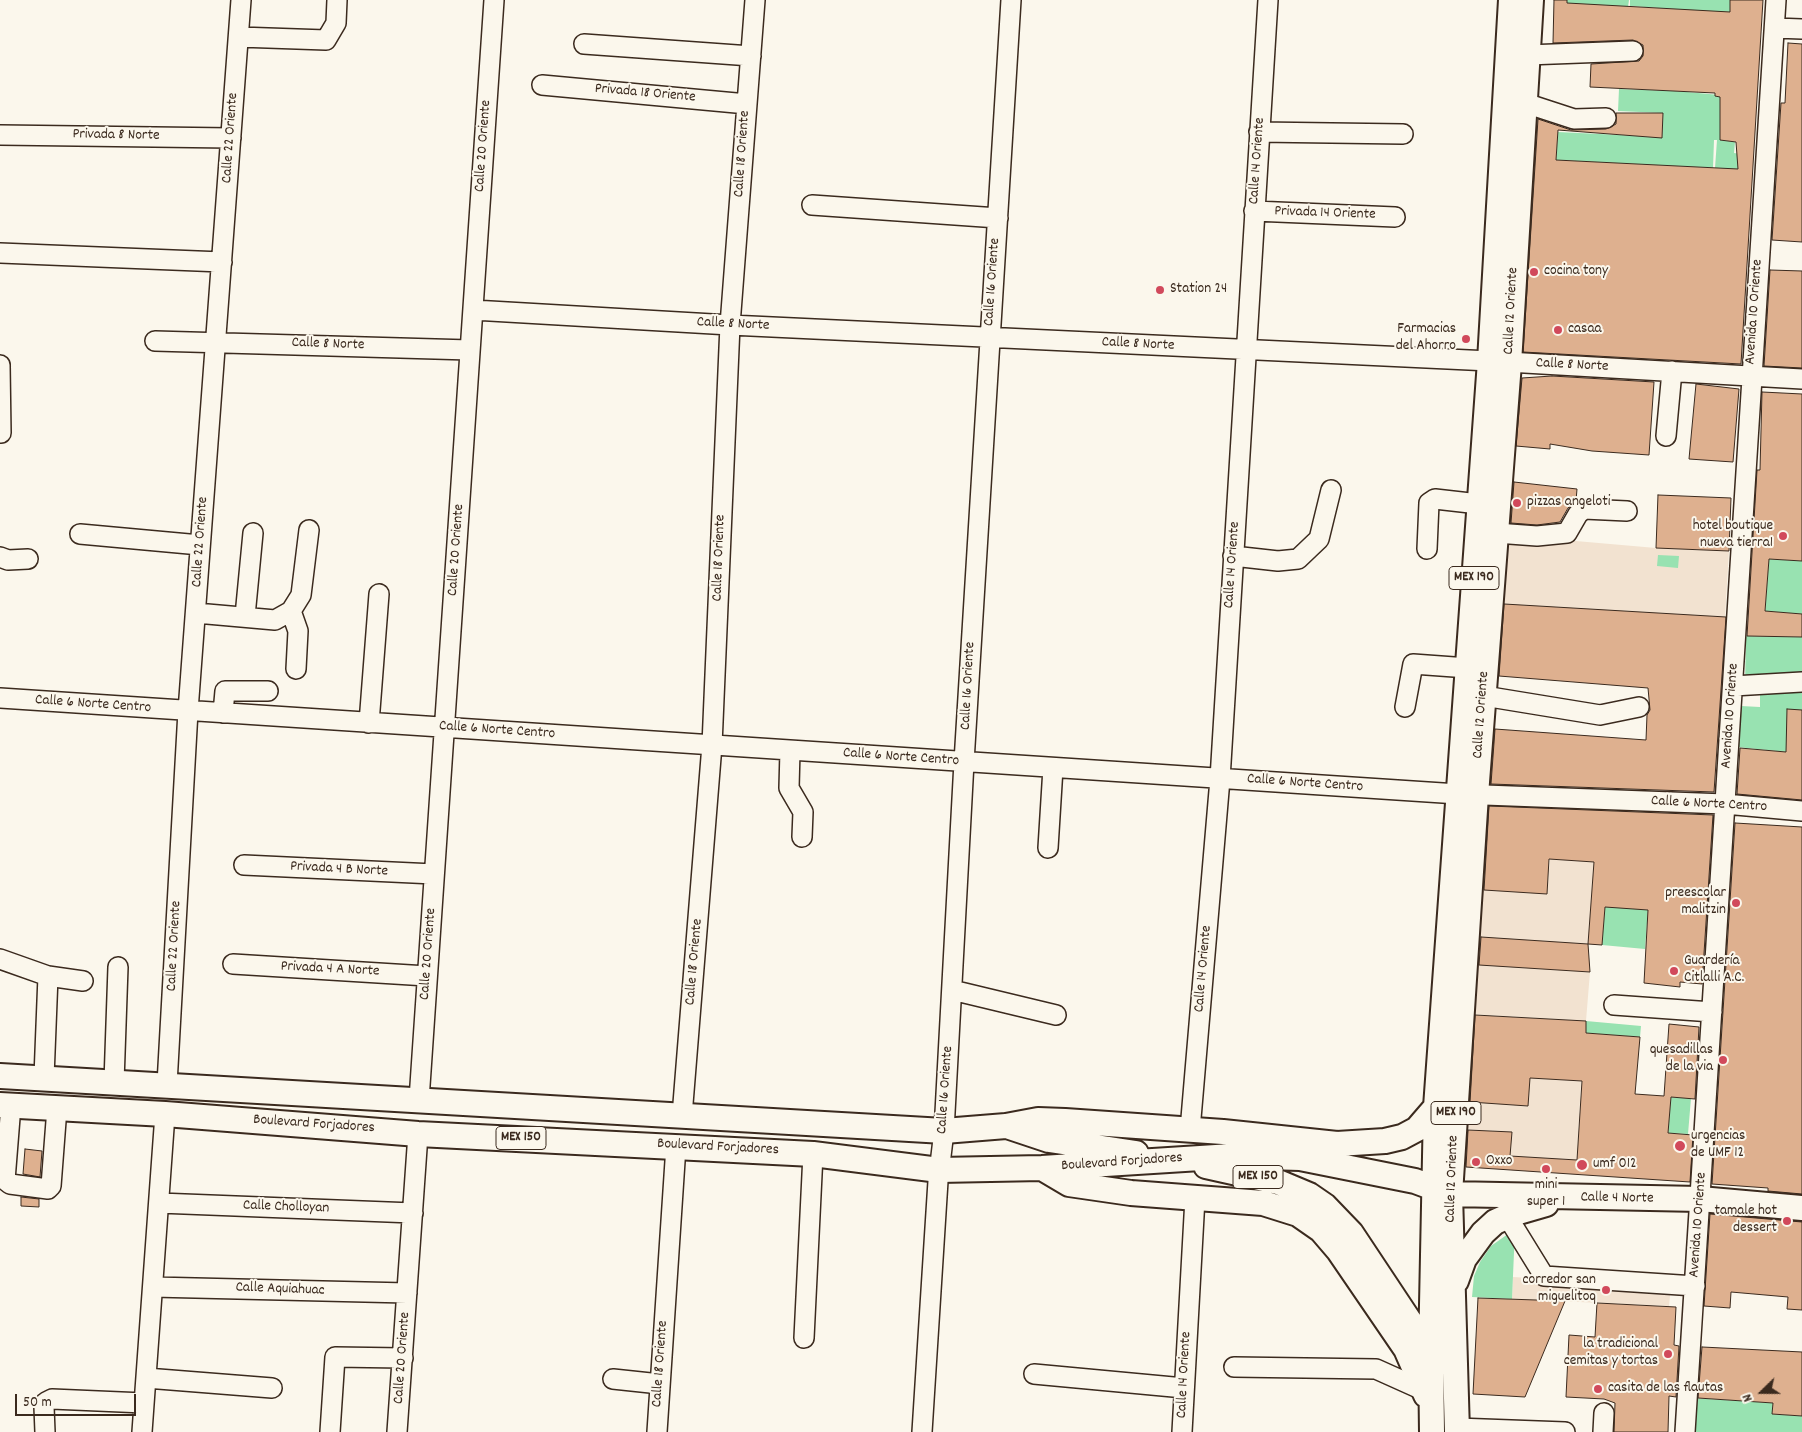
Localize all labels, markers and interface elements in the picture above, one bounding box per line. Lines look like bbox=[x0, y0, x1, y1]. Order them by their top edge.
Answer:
street label: Privada 18 Oriente bbox=[594, 81, 696, 107]
street label: Calle 22 Oriente bbox=[219, 92, 243, 184]
street label: Calle 20 Oriente bbox=[472, 99, 496, 193]
street label: Calle 18 Oriente bbox=[731, 110, 755, 198]
street label: Calle 14 Oriente bbox=[1246, 117, 1270, 205]
street label: Privada 8 Norte bbox=[72, 126, 160, 146]
street label: Privada 14 Oriente bbox=[1274, 203, 1376, 225]
street label: Calle 16 Oriente bbox=[981, 237, 1005, 327]
street label: Avenida 10 Oriente bbox=[1742, 259, 1768, 365]
place label: cocina tony bbox=[1544, 263, 1608, 281]
marker: cocina tony bbox=[1528, 266, 1540, 278]
street label: Calle 12 Oriente bbox=[1501, 267, 1523, 355]
place label: Station 24 bbox=[1170, 281, 1227, 299]
marker: Station 24 bbox=[1154, 284, 1166, 296]
street label: Calle 8 Norte bbox=[696, 314, 770, 336]
place label: Farmacias del Ahorro bbox=[1396, 321, 1456, 356]
place label: casaa bbox=[1568, 321, 1601, 339]
marker: casaa bbox=[1552, 324, 1564, 336]
marker: Farmacias del Ahorro bbox=[1460, 333, 1472, 345]
street label: Calle 8 Norte bbox=[1101, 334, 1175, 356]
street label: Calle 8 Norte bbox=[291, 335, 365, 355]
street label: Calle 8 Norte bbox=[1535, 355, 1609, 377]
place label: pizzas angeloti bbox=[1527, 494, 1611, 512]
street label: Calle 22 Oriente bbox=[189, 496, 213, 588]
marker: pizzas angeloti bbox=[1511, 497, 1523, 509]
street label: Calle 20 Oriente bbox=[445, 503, 469, 597]
street label: Calle 18 Oriente bbox=[709, 514, 731, 602]
place label: hotel boutique nueva tierra1 bbox=[1693, 518, 1773, 553]
street label: Calle 14 Oriente bbox=[1221, 521, 1245, 609]
marker: hotel boutique nueva tierra1 bbox=[1777, 530, 1789, 542]
road number: MEX 190 bbox=[1449, 566, 1499, 590]
street label: Calle 16 Oriente bbox=[958, 641, 980, 731]
street label: Avenida 10 Oriente bbox=[1718, 663, 1744, 769]
street label: Calle 12 Oriente bbox=[1470, 671, 1494, 759]
street label: Calle 6 Norte Centro bbox=[34, 692, 152, 718]
street label: Calle 6 Norte Centro bbox=[438, 718, 556, 744]
street label: Calle 6 Norte Centro bbox=[842, 745, 960, 771]
street label: Calle 6 Norte Centro bbox=[1246, 771, 1364, 797]
street label: Calle 6 Norte Centro bbox=[1650, 793, 1768, 817]
street label: Privada 4 B Norte bbox=[290, 858, 388, 882]
place label: preescolar malitzin bbox=[1665, 885, 1726, 920]
marker: preescolar malitzin bbox=[1730, 897, 1742, 909]
street label: Calle 22 Oriente bbox=[164, 900, 186, 992]
street label: Calle 20 Oriente bbox=[417, 907, 441, 1001]
street label: Calle 18 Oriente bbox=[682, 918, 708, 1006]
street label: Calle 14 Oriente bbox=[1191, 925, 1217, 1013]
place label: Guardería Citlalli A.C. bbox=[1684, 953, 1744, 988]
street label: Privada 4 A Norte bbox=[280, 958, 380, 982]
marker: Guardería Citlalli A.C. bbox=[1668, 965, 1680, 977]
place label: quesadillas de la via bbox=[1650, 1042, 1713, 1077]
street label: Calle 16 Oriente bbox=[934, 1045, 958, 1135]
marker: quesadillas de la via bbox=[1717, 1054, 1729, 1066]
road number: MEX 190 bbox=[1431, 1102, 1481, 1124]
street label: Boulevard Forjadores bbox=[253, 1112, 375, 1138]
road number: MEX 150 bbox=[496, 1126, 546, 1150]
place label: urgencias de UMF 12 bbox=[1691, 1128, 1745, 1163]
street label: Calle 12 Oriente bbox=[1442, 1135, 1464, 1223]
street label: Boulevard Forjadores bbox=[657, 1136, 779, 1160]
marker: urgencias de UMF 12 bbox=[1673, 1139, 1687, 1153]
street label: Boulevard Forjadores bbox=[1061, 1150, 1183, 1176]
place label: Oxxo bbox=[1486, 1153, 1512, 1171]
marker: Oxxo bbox=[1470, 1156, 1482, 1168]
place label: umf 012 bbox=[1593, 1156, 1636, 1174]
marker: umf 012 bbox=[1575, 1158, 1589, 1172]
marker: mini super 1 bbox=[1540, 1163, 1552, 1175]
road number: MEX 150 bbox=[1233, 1166, 1283, 1188]
street label: Avenida 10 Oriente bbox=[1686, 1172, 1712, 1278]
place label: mini super 1 bbox=[1527, 1177, 1565, 1212]
street label: Calle 4 Norte bbox=[1580, 1189, 1654, 1209]
street label: Calle Cholloyan bbox=[242, 1197, 330, 1219]
place label: tamale hot dessert bbox=[1714, 1203, 1777, 1238]
marker: tamale hot dessert bbox=[1781, 1215, 1793, 1227]
place label: corredor san miguelitoq bbox=[1523, 1272, 1596, 1307]
street label: Calle Aquiahuac bbox=[235, 1279, 325, 1301]
marker: corredor san miguelitoq bbox=[1600, 1284, 1612, 1296]
street label: Calle 20 Oriente bbox=[391, 1311, 415, 1405]
street label: Calle 18 Oriente bbox=[649, 1320, 673, 1408]
street label: Calle 14 Oriente bbox=[1174, 1331, 1196, 1419]
place label: la tradicional cemitas y tortas bbox=[1564, 1336, 1658, 1371]
marker: la tradicional cemitas y tortas bbox=[1662, 1348, 1674, 1360]
north arrow bbox=[1737, 1367, 1787, 1417]
place label: casita de las flautas bbox=[1608, 1380, 1723, 1398]
marker: casita de las flautas bbox=[1592, 1383, 1604, 1395]
scale bar bbox=[18, 1384, 139, 1416]
text: N bbox=[1738, 1391, 1759, 1405]
text: 50 m bbox=[23, 1392, 52, 1414]

